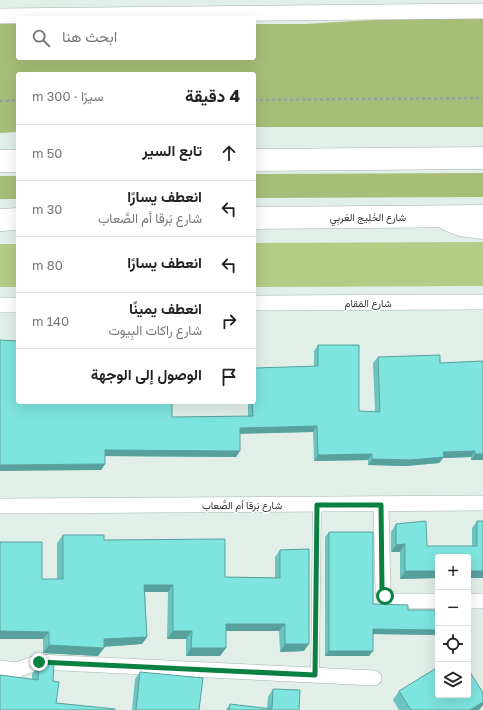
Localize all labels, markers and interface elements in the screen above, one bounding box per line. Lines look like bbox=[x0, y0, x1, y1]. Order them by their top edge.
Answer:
search box bbox=[16, 16, 256, 60]
icon: search bbox=[30, 27, 52, 49]
text: ابحث هنا bbox=[62, 27, 117, 45]
text: 4 دقيقة bbox=[185, 85, 240, 106]
text: سيرًا · 300 m bbox=[32, 88, 103, 104]
text: تابع السير bbox=[142, 141, 202, 159]
icon: ahead bbox=[218, 142, 240, 164]
text: 50 m bbox=[32, 145, 62, 161]
text: انعطف يسارًا bbox=[127, 187, 202, 205]
icon: left bbox=[218, 198, 240, 220]
text: 30 m bbox=[32, 201, 62, 217]
text: شارع بَرقا أم الصَّعاب bbox=[98, 210, 202, 226]
street label: شارع الخَلِيج العَربِي bbox=[330, 211, 406, 226]
text: انعطف يسارًا bbox=[127, 253, 202, 271]
icon: left bbox=[218, 254, 240, 276]
text: 80 m bbox=[32, 257, 63, 273]
street label: شارع المَقام bbox=[344, 297, 392, 310]
text: انعطف يمينًا bbox=[129, 299, 202, 317]
icon: right bbox=[218, 310, 240, 332]
text: 140 m bbox=[32, 313, 69, 329]
text: شارع راكات البِيوت bbox=[108, 322, 202, 338]
text: الوصول إلى الوجهة bbox=[91, 365, 202, 383]
icon: arrive bbox=[218, 366, 240, 388]
street label: شارع بَرقا أم الصَّعاب bbox=[202, 499, 282, 512]
map controls bbox=[435, 554, 471, 698]
button: + bbox=[435, 554, 471, 590]
route start bbox=[376, 587, 394, 605]
button: − bbox=[435, 590, 471, 626]
button: locate bbox=[435, 626, 471, 662]
route end bbox=[30, 653, 48, 671]
button: layers bbox=[435, 662, 471, 698]

